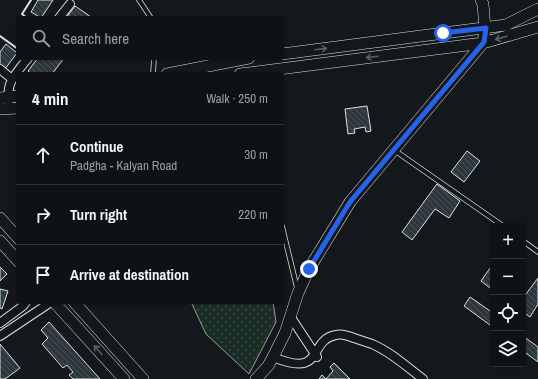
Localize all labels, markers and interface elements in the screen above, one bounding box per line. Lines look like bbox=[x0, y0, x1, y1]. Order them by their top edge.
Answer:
search box bbox=[16, 16, 284, 60]
route start bbox=[434, 24, 452, 42]
icon: search bbox=[30, 27, 52, 49]
text: Search here bbox=[62, 28, 129, 49]
one-way arrow bbox=[495, 35, 508, 42]
one-way arrow bbox=[314, 45, 327, 53]
one-way arrow bbox=[366, 53, 379, 61]
text: 4 min bbox=[32, 87, 68, 110]
text: Walk · 250 m bbox=[206, 90, 268, 107]
text: Continue bbox=[70, 136, 123, 157]
icon: ahead bbox=[32, 144, 54, 166]
text: 30 m bbox=[244, 146, 268, 163]
text: Padgha - Kalyan Road bbox=[70, 157, 177, 174]
icon: right bbox=[32, 204, 54, 226]
text: Turn right bbox=[70, 204, 127, 225]
text: 220 m bbox=[238, 206, 268, 223]
map controls bbox=[490, 223, 526, 367]
button: + bbox=[490, 223, 526, 259]
button: − bbox=[490, 259, 526, 295]
route end bbox=[300, 260, 318, 278]
icon: arrive bbox=[32, 264, 54, 286]
text: Arrive at destination bbox=[70, 264, 189, 285]
button: locate bbox=[490, 295, 526, 331]
button: layers bbox=[490, 331, 526, 367]
one-way arrow bbox=[93, 345, 102, 355]

